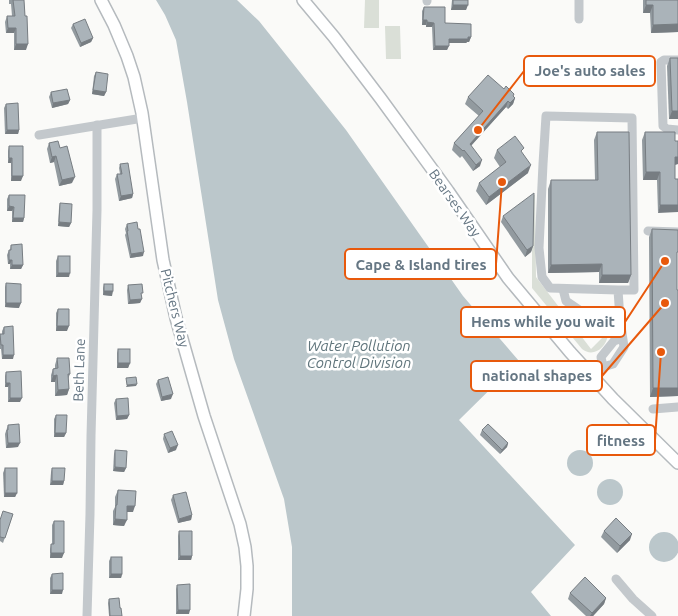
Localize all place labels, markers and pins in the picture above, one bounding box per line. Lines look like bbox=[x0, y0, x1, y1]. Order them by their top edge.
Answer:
callout: Joe's auto sales bbox=[524, 56, 655, 86]
callout: Cape & Island tires bbox=[345, 249, 496, 279]
callout: Hems while you wait bbox=[461, 307, 625, 337]
callout: national shapes bbox=[471, 361, 602, 391]
callout: fitness bbox=[587, 425, 655, 455]

